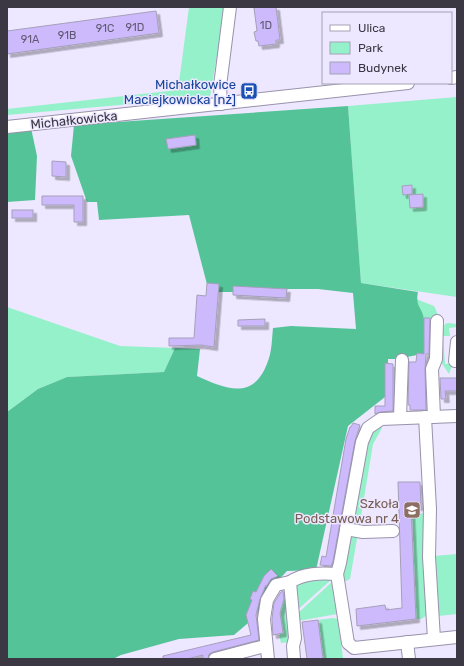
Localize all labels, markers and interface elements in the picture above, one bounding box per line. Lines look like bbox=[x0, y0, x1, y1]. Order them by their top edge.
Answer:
legend bbox=[322, 12, 452, 84]
house number: 1D bbox=[260, 19, 272, 32]
house number: 91D bbox=[126, 21, 144, 34]
text: Ulica bbox=[358, 21, 385, 35]
house number: 91C bbox=[96, 22, 114, 35]
house number: 91B bbox=[58, 29, 76, 42]
house number: 91A bbox=[21, 33, 40, 46]
text: Park bbox=[358, 41, 384, 55]
text: Budynek bbox=[358, 61, 408, 75]
place label: Michałkowice Maciejkowicka [nż] bbox=[124, 77, 236, 107]
bus stop icon: Michałkowice Maciejkowicka [nż] bbox=[239, 81, 259, 101]
street label: Michałkowicka bbox=[30, 108, 118, 132]
place label: Szkoła Podstawowa nr 4 bbox=[295, 496, 399, 526]
school or university icon: Szkoła Podstawowa nr 4 bbox=[402, 500, 422, 520]

